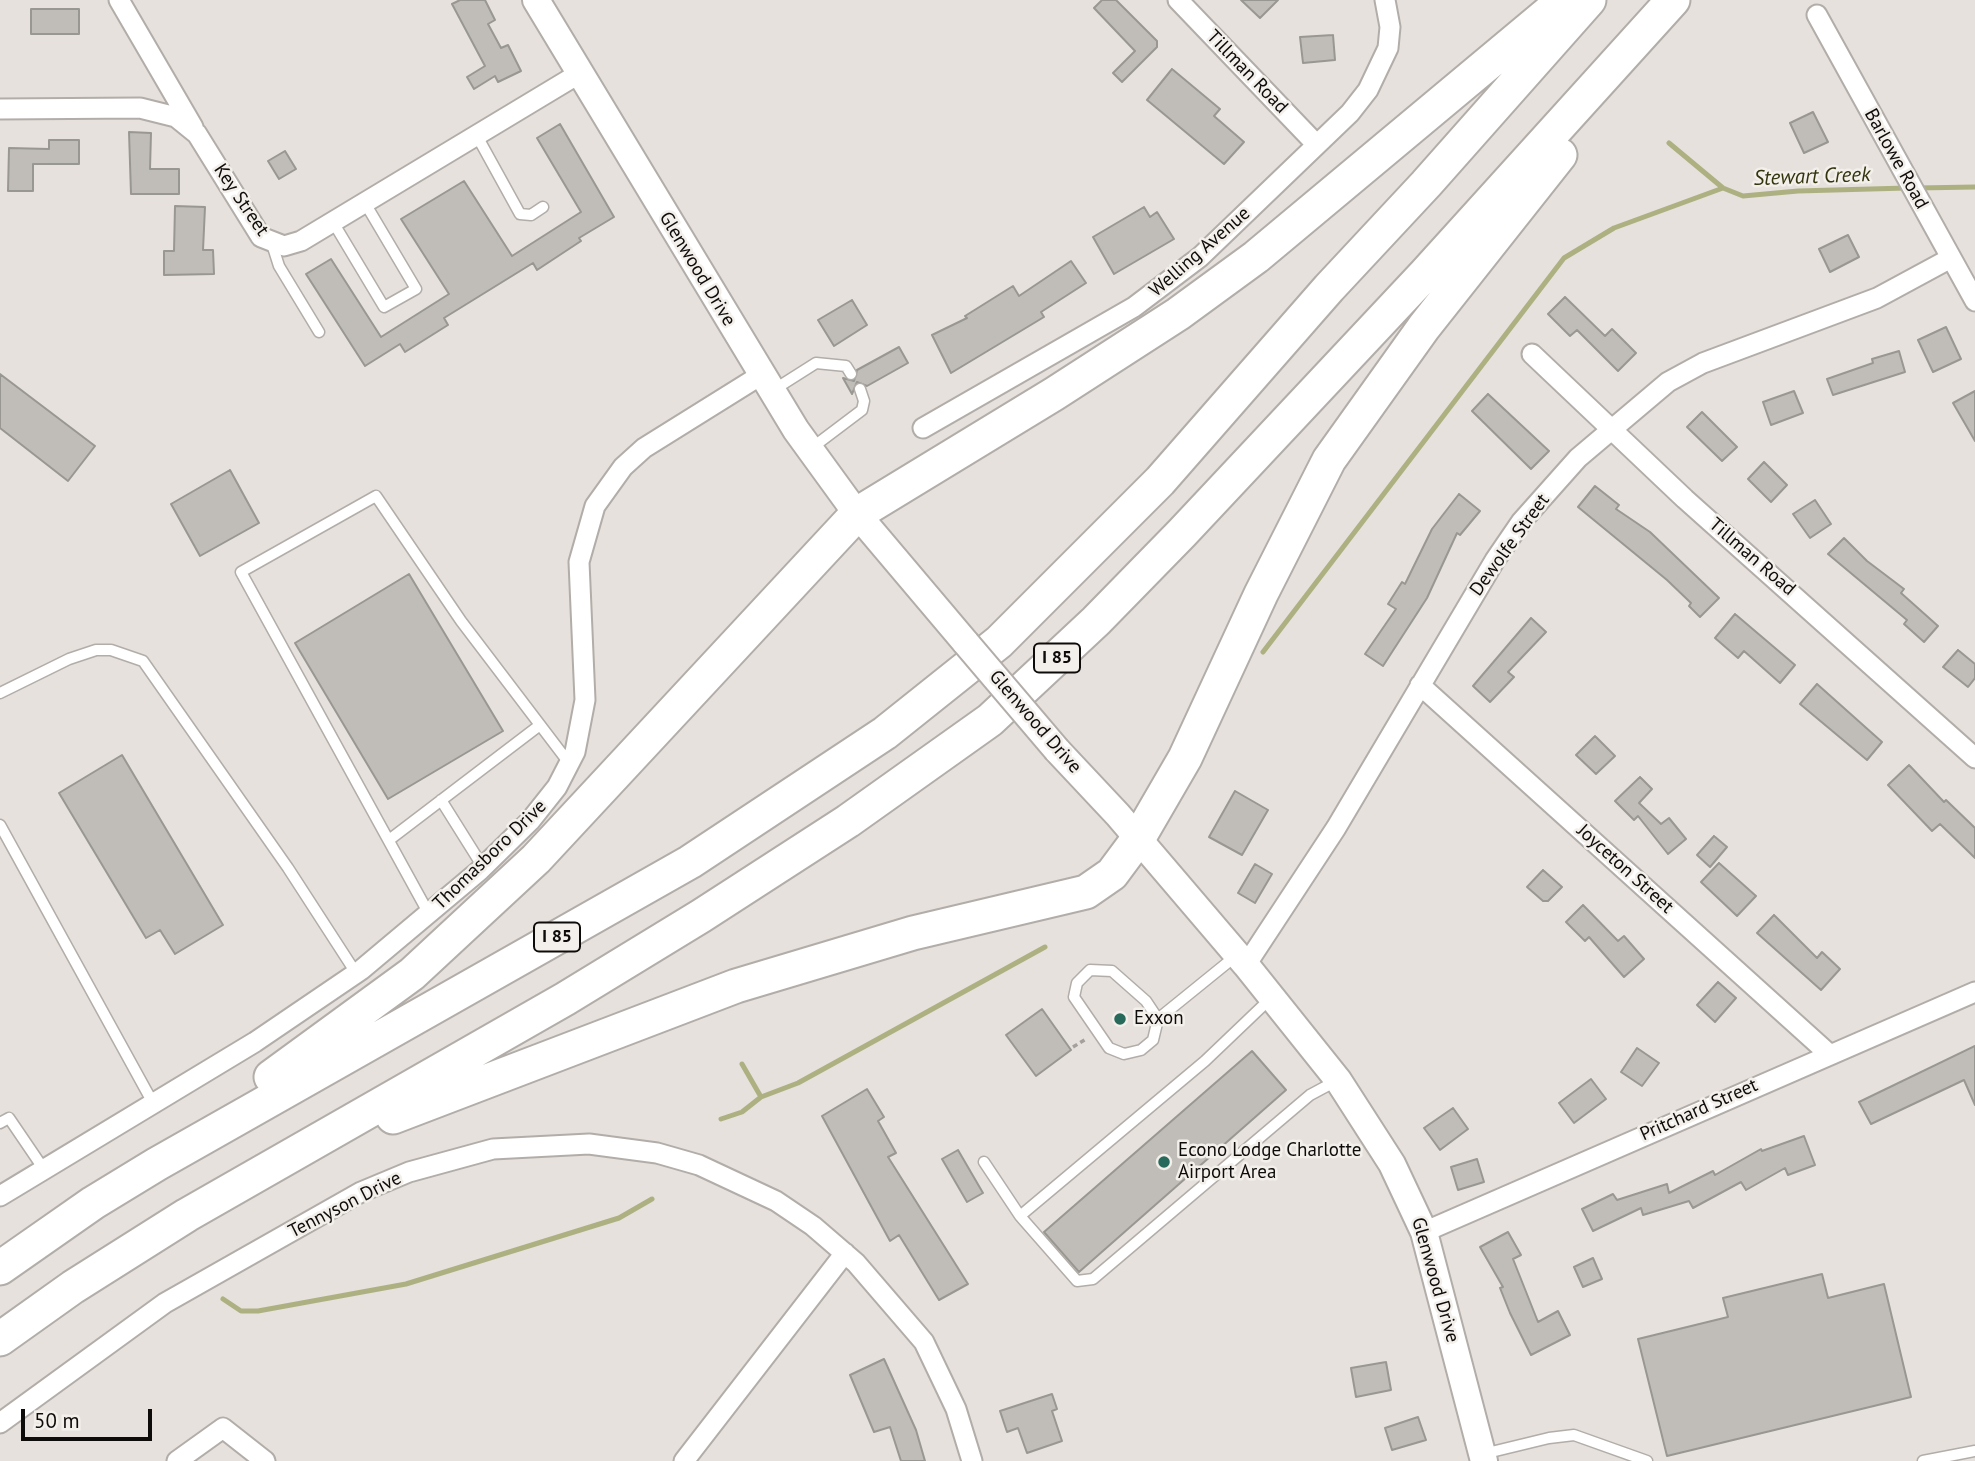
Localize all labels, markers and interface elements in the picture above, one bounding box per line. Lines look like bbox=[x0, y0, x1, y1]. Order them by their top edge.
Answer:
street label: Tillman Road bbox=[1202, 25, 1292, 119]
street label: Barlowe Road bbox=[1859, 105, 1933, 213]
street label: Key Street bbox=[209, 159, 273, 241]
water label: Stewart Creek bbox=[1753, 162, 1871, 192]
street label: Welling Avenue bbox=[1145, 202, 1255, 302]
street label: Glenwood Drive bbox=[654, 208, 740, 330]
street label: Dewolfe Street bbox=[1465, 490, 1555, 600]
street label: Tillman Road bbox=[1704, 513, 1800, 601]
road number: I 85 bbox=[1034, 644, 1080, 672]
street label: Glenwood Drive bbox=[984, 666, 1086, 778]
street label: Thomasboro Drive bbox=[429, 795, 551, 915]
street label: Joyceton Street bbox=[1572, 820, 1678, 918]
road number: I 85 bbox=[534, 922, 580, 952]
place label: Exxon bbox=[1134, 1008, 1184, 1030]
marker: Exxon bbox=[1112, 1011, 1128, 1027]
street label: Pritchard Street bbox=[1637, 1074, 1761, 1146]
place label: Econo Lodge Charlotte Airport Area bbox=[1178, 1140, 1361, 1184]
marker: Econo Lodge Charlotte Airport Area bbox=[1156, 1154, 1172, 1170]
street label: Tennyson Drive bbox=[285, 1167, 405, 1243]
street label: Glenwood Drive bbox=[1406, 1215, 1464, 1345]
scale bar bbox=[24, 1394, 156, 1438]
text: 50 m bbox=[34, 1407, 80, 1434]

